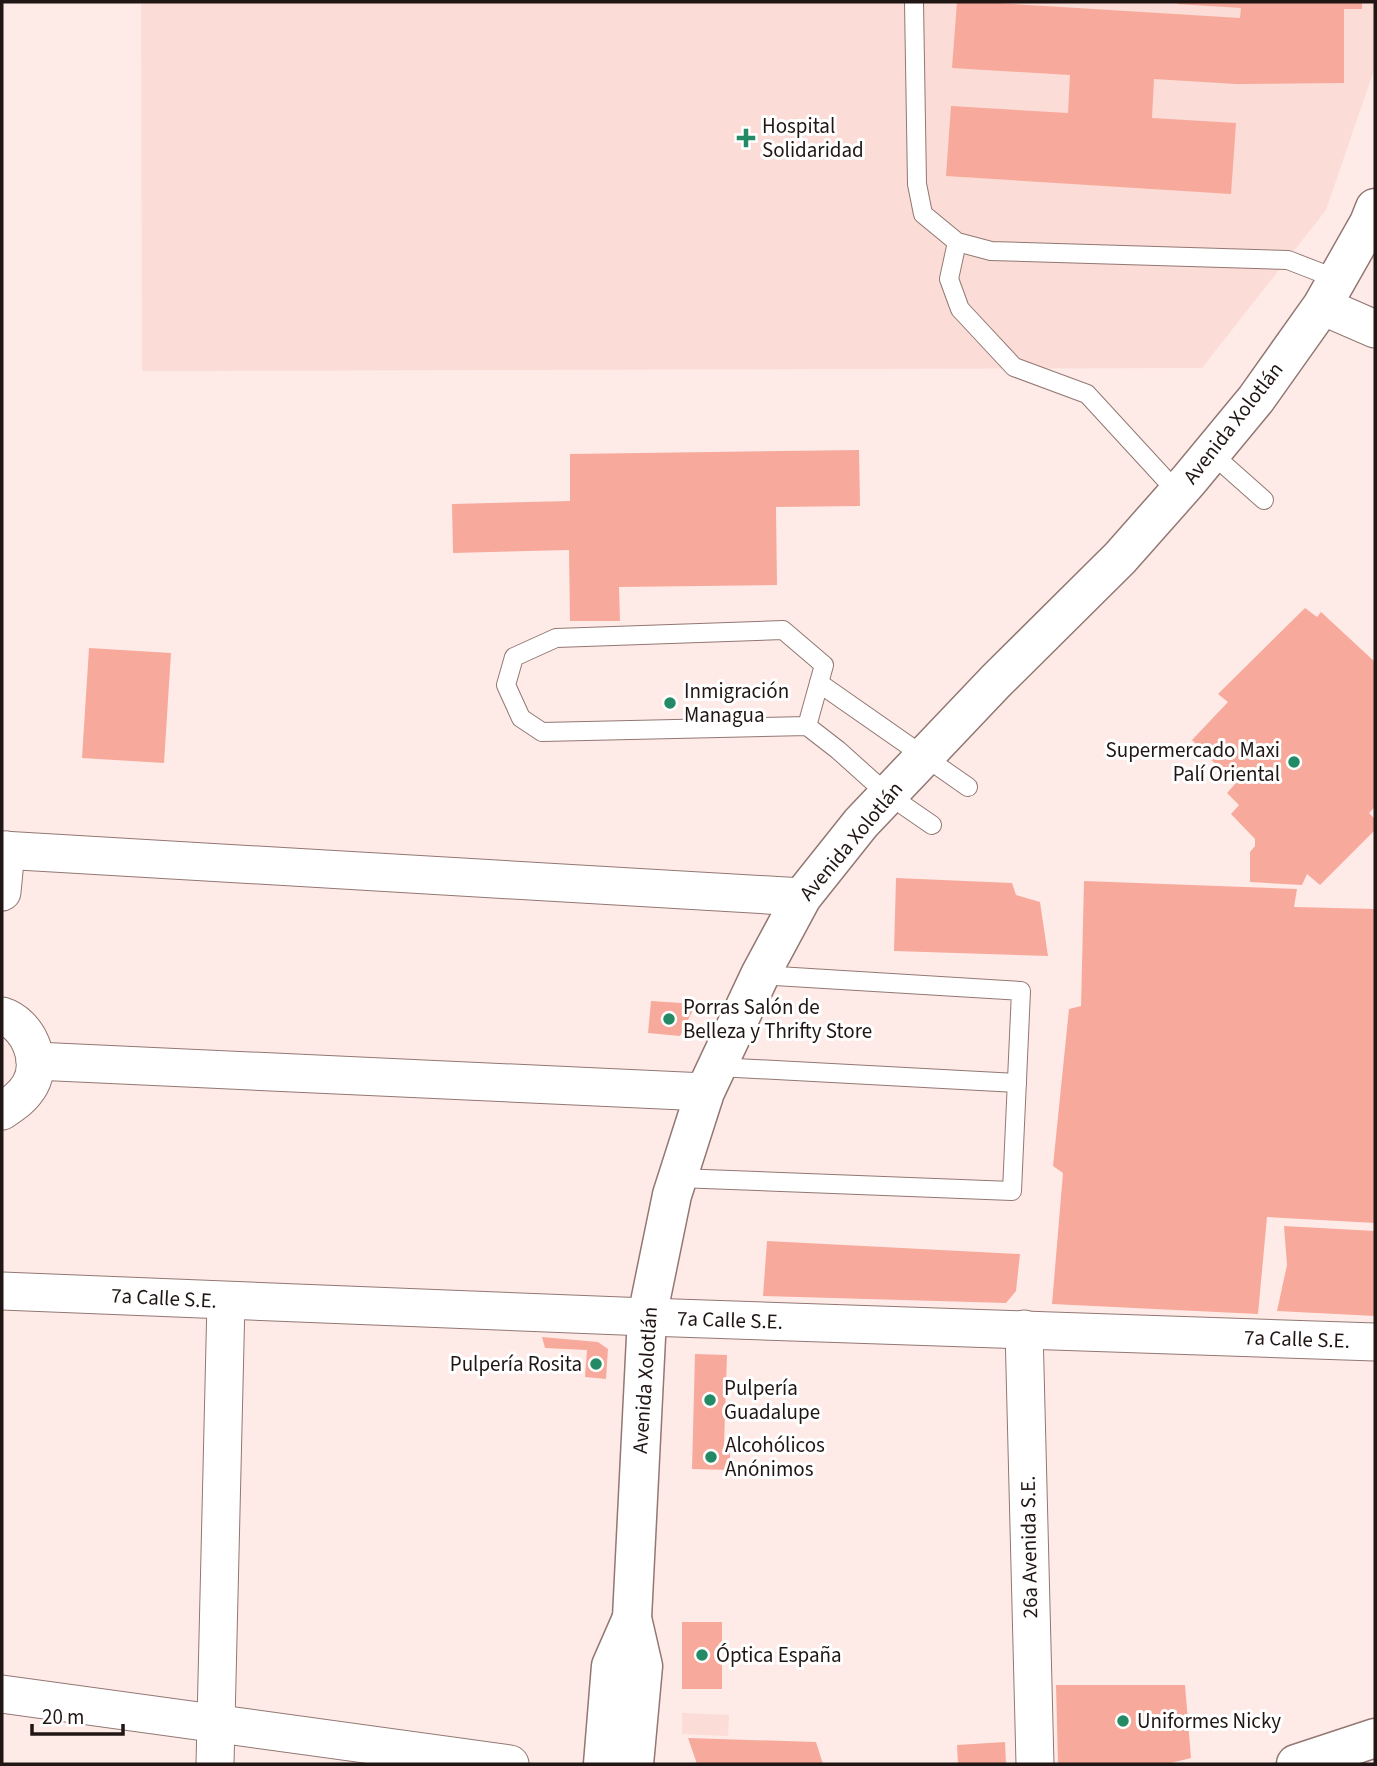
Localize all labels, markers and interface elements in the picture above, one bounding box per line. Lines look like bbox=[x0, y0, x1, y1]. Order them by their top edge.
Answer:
place label: Hospital Solidaridad bbox=[762, 111, 864, 165]
marker: Hospital Solidaridad bbox=[736, 128, 756, 148]
street label: Avenida Xolotlán bbox=[1176, 356, 1290, 490]
place label: Inmigración Managua bbox=[684, 676, 789, 730]
marker: Inmigración Managua bbox=[662, 695, 678, 711]
place label: Supermercado Maxi Palí Oriental bbox=[1106, 735, 1280, 789]
marker: Supermercado Maxi Palí Oriental bbox=[1286, 754, 1302, 770]
street label: Avenida Xolotlán bbox=[792, 775, 910, 907]
place label: Porras Salón de Belleza y Thrifty Store bbox=[683, 992, 872, 1046]
marker: Porras Salón de Belleza y Thrifty Store bbox=[661, 1011, 677, 1027]
street label: 7a Calle S.E. bbox=[110, 1280, 218, 1316]
street label: 7a Calle S.E. bbox=[677, 1303, 783, 1337]
street label: Avenida Xolotlán bbox=[625, 1305, 665, 1455]
street label: 7a Calle S.E. bbox=[1244, 1322, 1350, 1356]
place label: Pulpería Rosita bbox=[450, 1349, 582, 1379]
marker: Pulpería Rosita bbox=[588, 1356, 604, 1372]
place label: Pulpería Guadalupe bbox=[724, 1373, 820, 1427]
marker: Pulpería Guadalupe bbox=[702, 1392, 718, 1408]
place label: Alcohólicos Anónimos bbox=[725, 1430, 825, 1484]
marker: Alcohólicos Anónimos bbox=[703, 1449, 719, 1465]
street label: 26a Avenida S.E. bbox=[1013, 1475, 1045, 1619]
place label: Óptica España bbox=[716, 1640, 842, 1670]
marker: Óptica España bbox=[694, 1647, 710, 1663]
scale bar bbox=[32, 1692, 122, 1736]
text: 20 m bbox=[42, 1702, 84, 1732]
place label: Uniformes Nicky bbox=[1137, 1706, 1281, 1736]
marker: Uniformes Nicky bbox=[1115, 1713, 1131, 1729]

